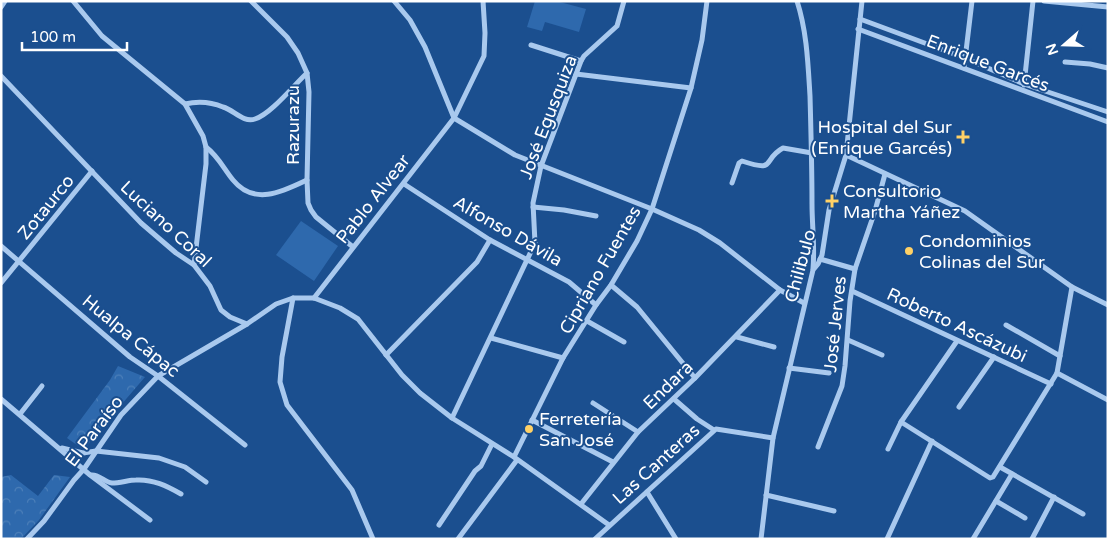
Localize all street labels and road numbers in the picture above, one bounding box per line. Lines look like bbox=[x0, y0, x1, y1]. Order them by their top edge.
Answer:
street label: Enrique Garcés bbox=[924, 30, 1052, 96]
street label: José Egusquiza bbox=[514, 52, 582, 182]
street label: Razurazu bbox=[282, 85, 304, 165]
street label: Pablo Alvear bbox=[331, 150, 415, 248]
street label: Zotaurco bbox=[13, 170, 79, 244]
street label: Luciano Coral bbox=[116, 176, 216, 272]
street label: Alfonso Dávila bbox=[450, 191, 566, 271]
street label: Cipriano Fuentes bbox=[554, 202, 646, 338]
street label: Chilibulo bbox=[780, 227, 820, 305]
street label: José Jerves bbox=[819, 275, 851, 373]
street label: Roberto Ascázubi bbox=[883, 283, 1031, 367]
street label: Hualpa Cápac bbox=[78, 290, 184, 382]
street label: Endara bbox=[638, 356, 698, 414]
street label: El Paraíso bbox=[60, 391, 128, 471]
street label: Las Canteras bbox=[608, 419, 704, 509]

